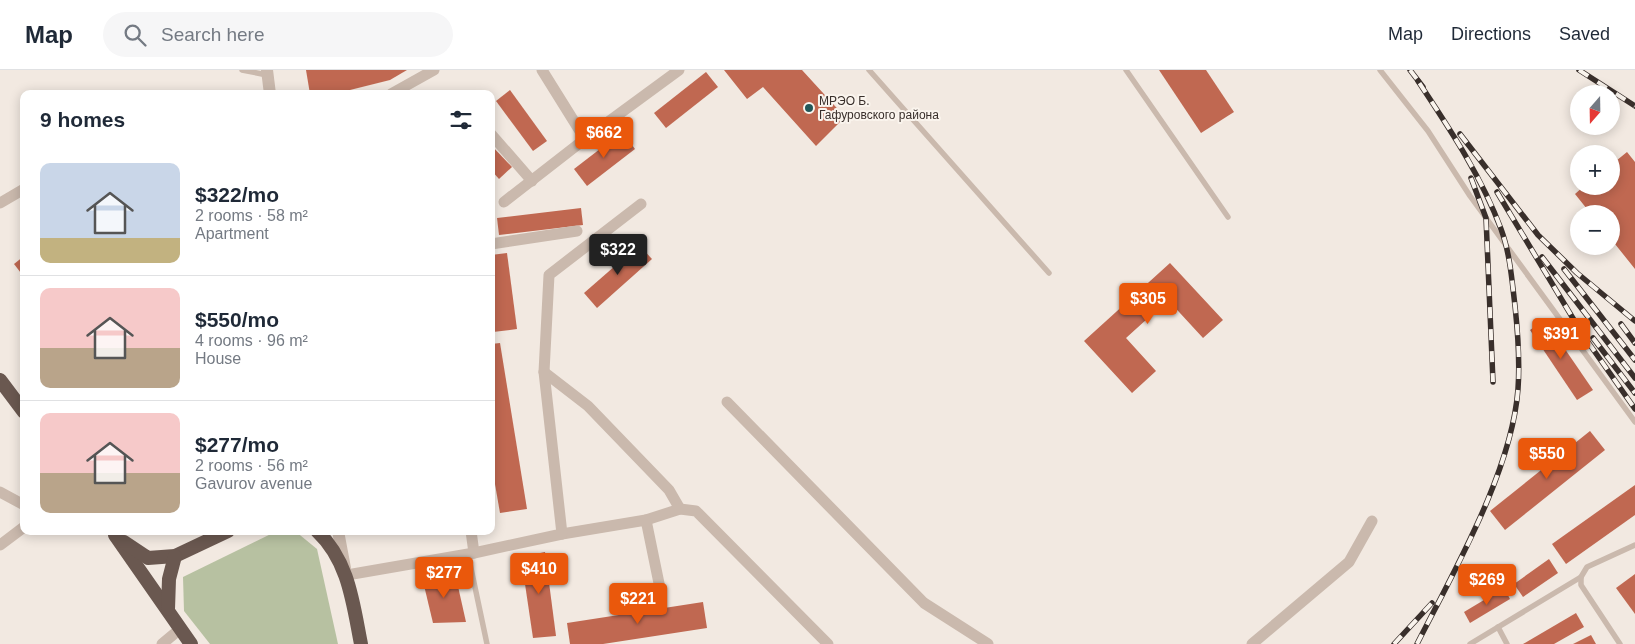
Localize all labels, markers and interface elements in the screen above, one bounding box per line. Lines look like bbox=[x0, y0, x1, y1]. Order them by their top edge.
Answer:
search box bbox=[103, 12, 453, 57]
text: Map bbox=[25, 21, 73, 48]
icon: search bbox=[121, 21, 149, 49]
text: Search here bbox=[161, 24, 265, 45]
text: Map bbox=[1388, 24, 1423, 44]
text: Directions bbox=[1451, 24, 1531, 44]
text: Saved bbox=[1559, 24, 1610, 44]
north arrow bbox=[1570, 85, 1620, 135]
map controls bbox=[1570, 85, 1620, 255]
place label: МРЭО Б. Гафуровского района bbox=[819, 94, 939, 122]
marker: МРЭО Б. Гафуровского района bbox=[803, 102, 815, 114]
icon: filters bbox=[447, 106, 475, 134]
text: 9 homes bbox=[40, 108, 125, 131]
pin: $662 bbox=[574, 116, 634, 159]
text: $662 bbox=[586, 124, 622, 141]
button: + bbox=[1570, 145, 1620, 195]
icon: home bbox=[80, 183, 140, 243]
text: $322/mo bbox=[195, 183, 279, 206]
button: − bbox=[1570, 205, 1620, 255]
text: 2 rooms · 58 m² bbox=[195, 207, 308, 224]
text: Apartment bbox=[195, 225, 269, 242]
pin: $322 bbox=[588, 234, 648, 276]
text: $322 bbox=[600, 241, 636, 258]
pin: $305 bbox=[1118, 282, 1178, 325]
text: $305 bbox=[1130, 290, 1166, 307]
icon: home bbox=[80, 308, 140, 368]
text: $550/mo bbox=[195, 308, 279, 331]
pin: $391 bbox=[1531, 318, 1591, 360]
text: $391 bbox=[1543, 325, 1579, 342]
text: 4 rooms · 96 m² bbox=[195, 332, 308, 349]
text: House bbox=[195, 350, 241, 367]
icon: home bbox=[80, 433, 140, 493]
text: $277/mo bbox=[195, 433, 279, 456]
pin: $550 bbox=[1517, 438, 1577, 480]
text: $550 bbox=[1529, 445, 1565, 462]
text: 2 rooms · 56 m² bbox=[195, 457, 308, 474]
text: Gavurov avenue bbox=[195, 475, 312, 492]
pin: $410 bbox=[509, 552, 569, 595]
pin: $277 bbox=[414, 556, 474, 599]
text: $410 bbox=[521, 560, 557, 577]
text: $277 bbox=[426, 564, 462, 581]
pin: $269 bbox=[1457, 564, 1517, 606]
text: $269 bbox=[1469, 571, 1505, 588]
pin: $221 bbox=[608, 582, 668, 625]
text: $221 bbox=[620, 590, 656, 607]

